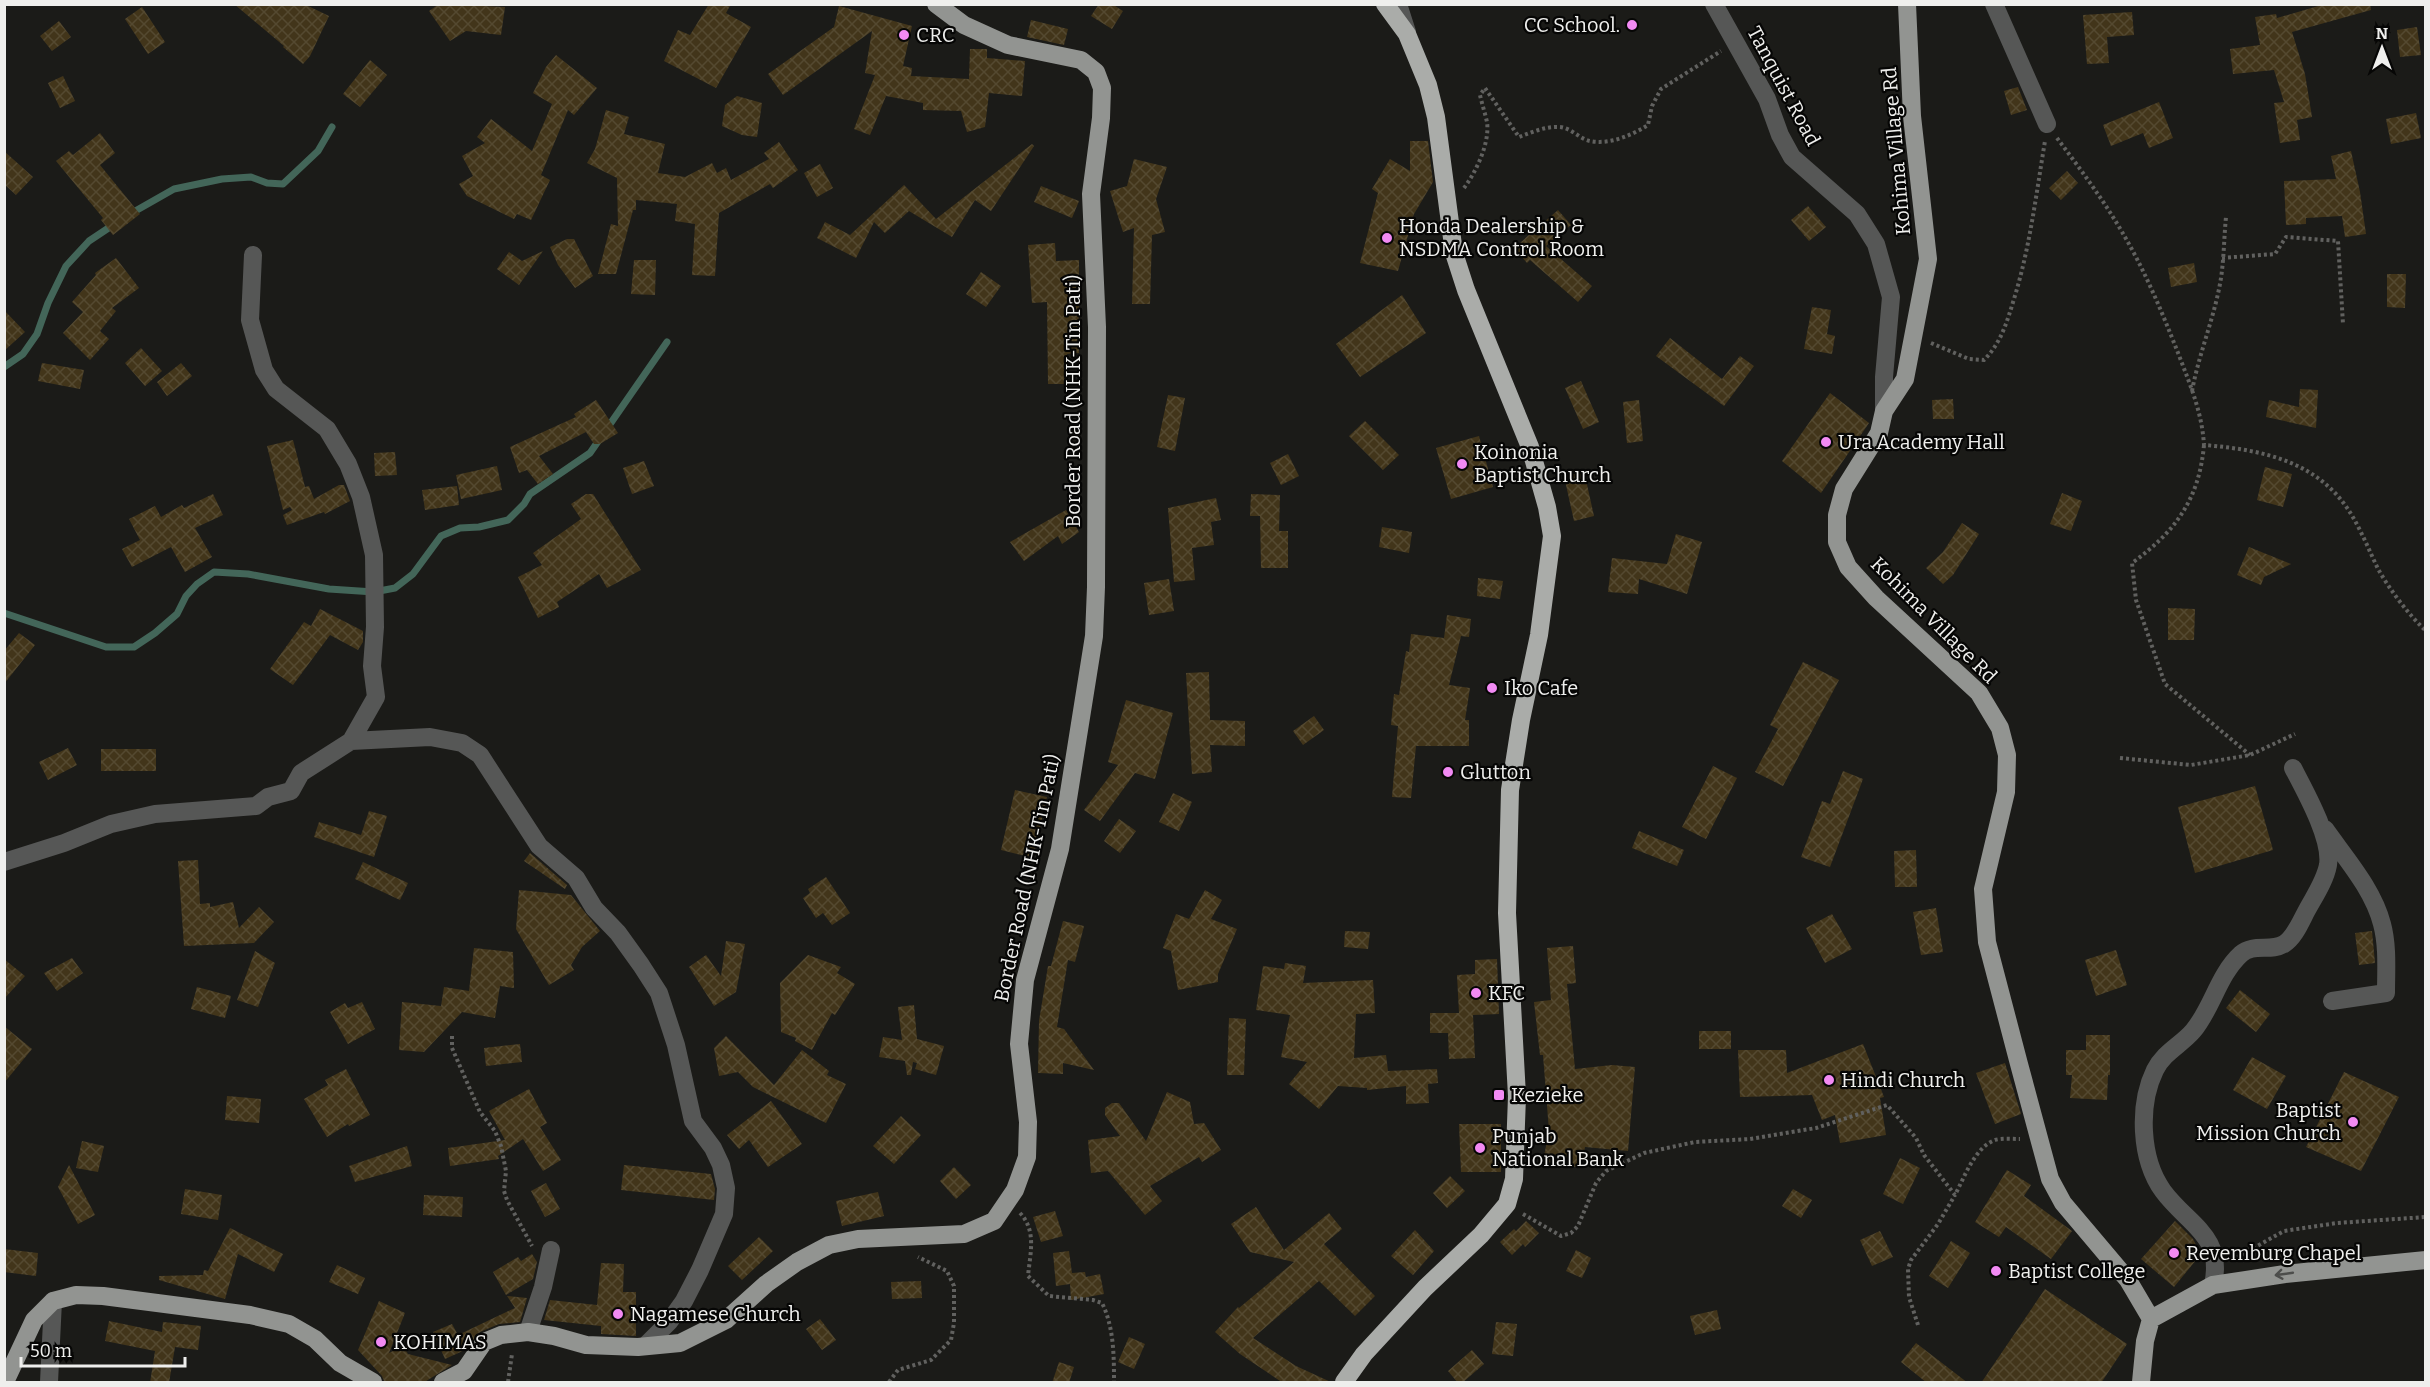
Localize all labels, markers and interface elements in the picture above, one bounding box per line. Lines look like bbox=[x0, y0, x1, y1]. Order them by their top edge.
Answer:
place label: CC School. bbox=[1524, 13, 1620, 37]
marker: CC School. bbox=[1625, 18, 1639, 32]
north arrow bbox=[2352, 18, 2412, 78]
street label: Tanquist Road bbox=[1742, 22, 1826, 150]
place label: CRC bbox=[916, 23, 955, 47]
text: N bbox=[2376, 24, 2388, 43]
marker: CRC bbox=[897, 28, 911, 42]
street label: Kohima Village Rd bbox=[1877, 66, 1915, 236]
place label: Honda Dealership & NSDMA Control Room bbox=[1399, 214, 1604, 261]
marker: Honda Dealership & NSDMA Control Room bbox=[1380, 231, 1394, 245]
street label: Border Road (NHK-Tin Pati) bbox=[1061, 275, 1085, 527]
place label: Ura Academy Hall bbox=[1838, 430, 2005, 454]
marker: Ura Academy Hall bbox=[1819, 435, 1833, 449]
place label: Koinonia Baptist Church bbox=[1474, 440, 1612, 487]
marker: Koinonia Baptist Church bbox=[1455, 457, 1469, 471]
street label: Kohima Village Rd bbox=[1866, 552, 2002, 688]
place label: Iko Cafe bbox=[1504, 676, 1578, 700]
marker: Iko Cafe bbox=[1485, 681, 1499, 695]
street label: Border Road (NHK-Tin Pati) bbox=[989, 752, 1065, 1004]
place label: Glutton bbox=[1460, 760, 1531, 784]
marker: Glutton bbox=[1441, 765, 1455, 779]
place label: KFC bbox=[1488, 981, 1525, 1005]
marker: KFC bbox=[1469, 986, 1483, 1000]
place label: Hindi Church bbox=[1841, 1068, 1966, 1092]
marker: Hindi Church bbox=[1822, 1073, 1836, 1087]
place label: Kezieke bbox=[1511, 1083, 1583, 1107]
marker: Kezieke bbox=[1492, 1088, 1506, 1102]
place label: Baptist Mission Church bbox=[2196, 1098, 2342, 1145]
marker: Baptist Mission Church bbox=[2346, 1115, 2360, 1129]
place label: Punjab National Bank bbox=[1492, 1124, 1625, 1171]
marker: Punjab National Bank bbox=[1473, 1141, 1487, 1155]
place label: Revemburg Chapel bbox=[2186, 1241, 2362, 1265]
marker: Revemburg Chapel bbox=[2167, 1246, 2181, 1260]
place label: Baptist College bbox=[2008, 1259, 2145, 1283]
marker: Baptist College bbox=[1989, 1264, 2003, 1278]
one-way arrow bbox=[2274, 1269, 2294, 1280]
place label: Nagamese Church bbox=[630, 1302, 801, 1326]
marker: Nagamese Church bbox=[611, 1307, 625, 1321]
scale bar bbox=[21, 1330, 184, 1368]
place label: KOHIMAS bbox=[393, 1330, 487, 1354]
marker: KOHIMAS bbox=[374, 1335, 388, 1349]
text: 50 m bbox=[30, 1340, 72, 1362]

